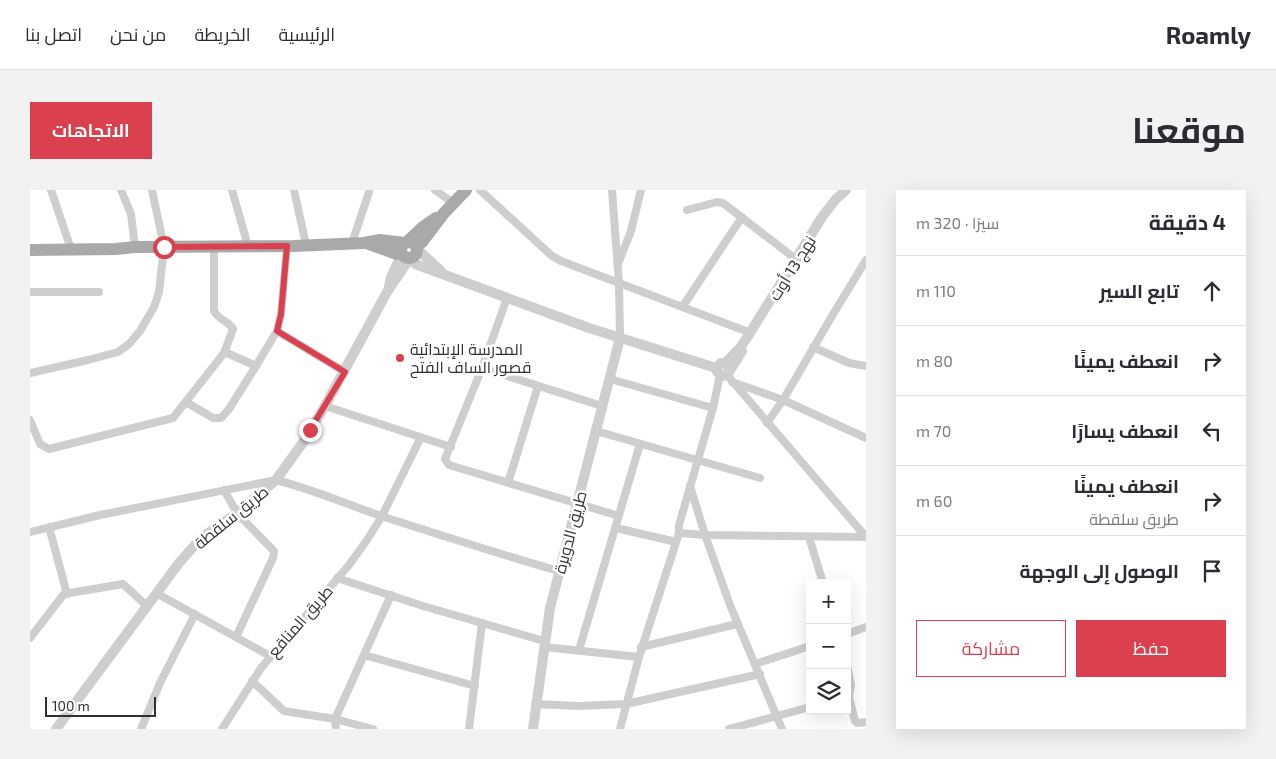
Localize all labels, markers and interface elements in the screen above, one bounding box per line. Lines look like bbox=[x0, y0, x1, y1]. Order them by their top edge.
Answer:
text: Roamly bbox=[1166, 20, 1251, 49]
text: اتصل بنا bbox=[25, 23, 82, 45]
text: من نحن bbox=[110, 23, 166, 45]
text: الخريطة bbox=[194, 23, 251, 45]
text: الرئيسية bbox=[279, 23, 335, 45]
button: الاتجاهات bbox=[30, 102, 152, 159]
text: موقعنا bbox=[1132, 108, 1246, 150]
text: 4 دقيقة bbox=[1149, 209, 1226, 234]
text: سيرًا · 320 m bbox=[916, 213, 999, 232]
street label: نهج 13 أوت bbox=[764, 232, 822, 305]
route start bbox=[153, 236, 176, 259]
icon: ahead bbox=[1198, 277, 1226, 305]
text: تابع السير bbox=[1099, 279, 1179, 302]
text: 110 m bbox=[916, 281, 956, 300]
place label: المدرسة الإبتدائية قصور الساف الفتح bbox=[410, 339, 531, 379]
icon: right bbox=[1198, 347, 1226, 375]
text: انعطف يمينًا bbox=[1074, 349, 1179, 372]
text: 80 m bbox=[916, 351, 953, 370]
marker: المدرسة الإبتدائية قصور الساف الفتح bbox=[394, 352, 406, 364]
icon: left bbox=[1198, 417, 1226, 445]
route end bbox=[299, 419, 322, 442]
text: انعطف يسارًا bbox=[1071, 419, 1179, 442]
text: 70 m bbox=[916, 421, 951, 440]
text: انعطف يمينًا bbox=[1074, 474, 1179, 497]
street label: طريق سلقطة bbox=[190, 481, 273, 554]
icon: right bbox=[1198, 487, 1226, 515]
street label: طريق الدويرة bbox=[549, 489, 592, 576]
text: 60 m bbox=[916, 491, 952, 510]
text: طريق سلقطة bbox=[1089, 509, 1179, 528]
icon: arrive bbox=[1198, 557, 1226, 585]
text: الوصول إلى الوجهة bbox=[1019, 559, 1179, 582]
map controls bbox=[806, 579, 851, 714]
button: + bbox=[806, 579, 851, 624]
street label: طريق المناقع bbox=[263, 581, 338, 662]
button: مشاركة bbox=[916, 620, 1066, 677]
button: حفظ bbox=[1076, 620, 1226, 677]
button: − bbox=[806, 624, 851, 669]
button: layers bbox=[806, 669, 851, 714]
scale bar bbox=[45, 694, 156, 717]
text: 100 m bbox=[52, 697, 90, 714]

